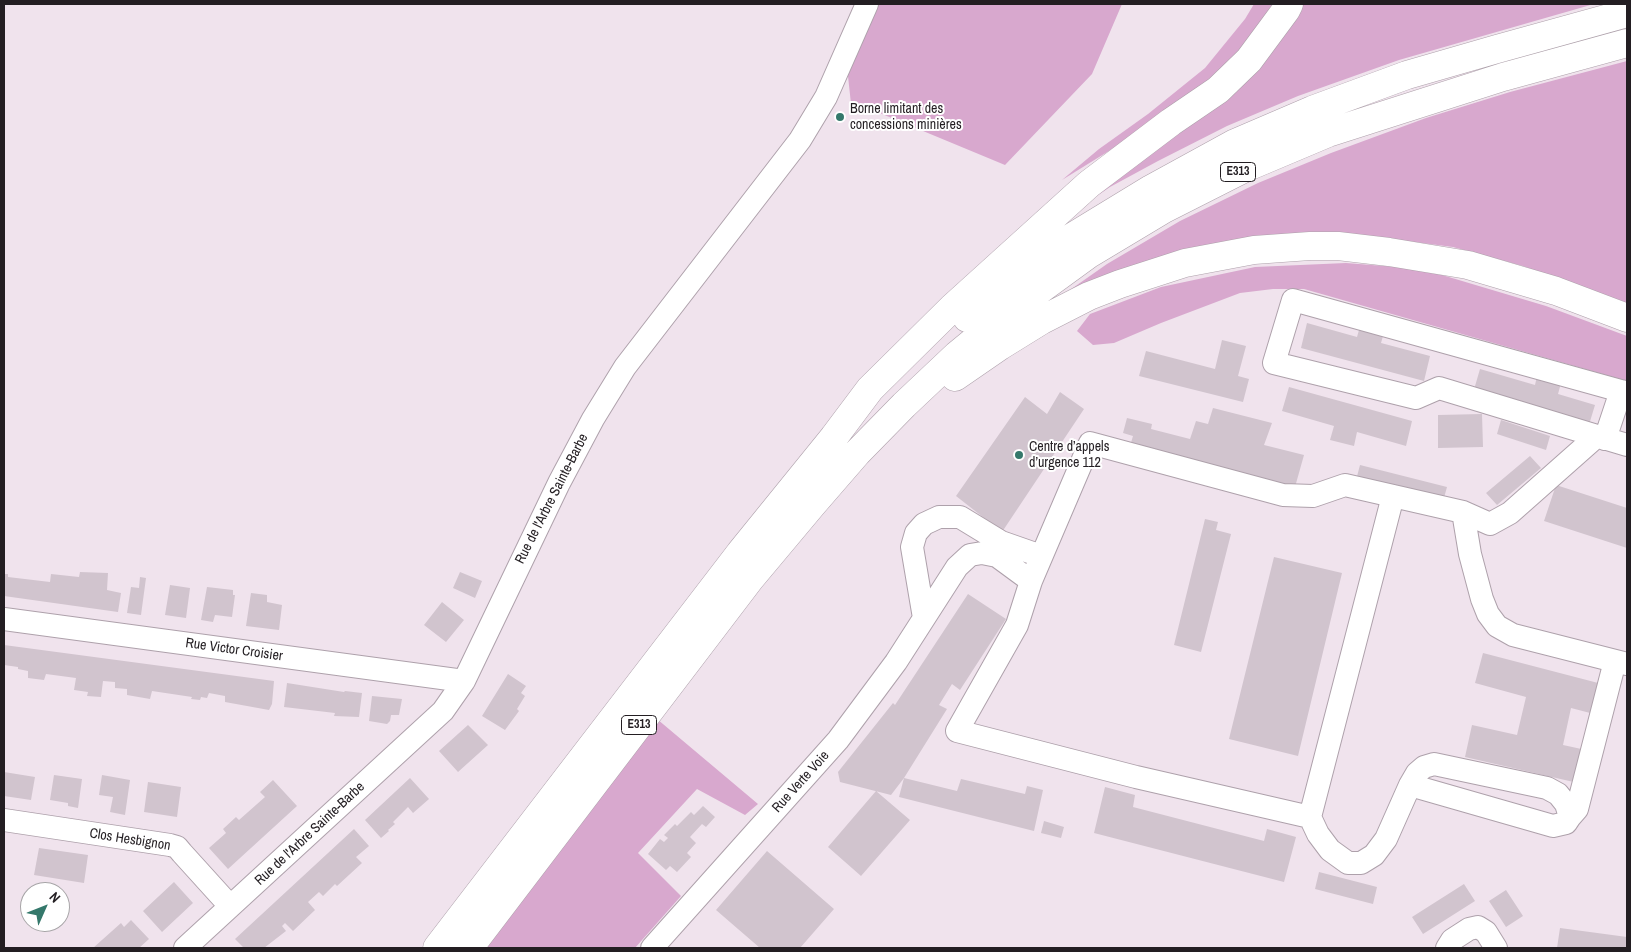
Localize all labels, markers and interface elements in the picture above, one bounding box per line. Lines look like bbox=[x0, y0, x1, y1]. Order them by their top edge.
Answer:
place label: Borne limitant des concessions minières bbox=[850, 101, 962, 134]
marker: Borne limitant des concessions minières bbox=[834, 111, 846, 123]
road number: E313 bbox=[1220, 162, 1256, 182]
street label: Rue de l'Arbre Sainte-Barbe bbox=[512, 431, 592, 567]
place label: Centre d’appels d’urgence 112 bbox=[1029, 439, 1109, 472]
marker: Centre d’appels d’urgence 112 bbox=[1013, 449, 1025, 461]
street label: Rue Victor Croisier bbox=[184, 635, 284, 665]
road number: E313 bbox=[622, 716, 656, 734]
street label: Rue Verte Voie bbox=[769, 748, 833, 816]
street label: Rue de l'Arbre Sainte-Barbe bbox=[252, 779, 368, 889]
street label: Clos Hesbignon bbox=[88, 825, 172, 855]
north arrow bbox=[20, 882, 70, 932]
text: N bbox=[46, 888, 64, 907]

